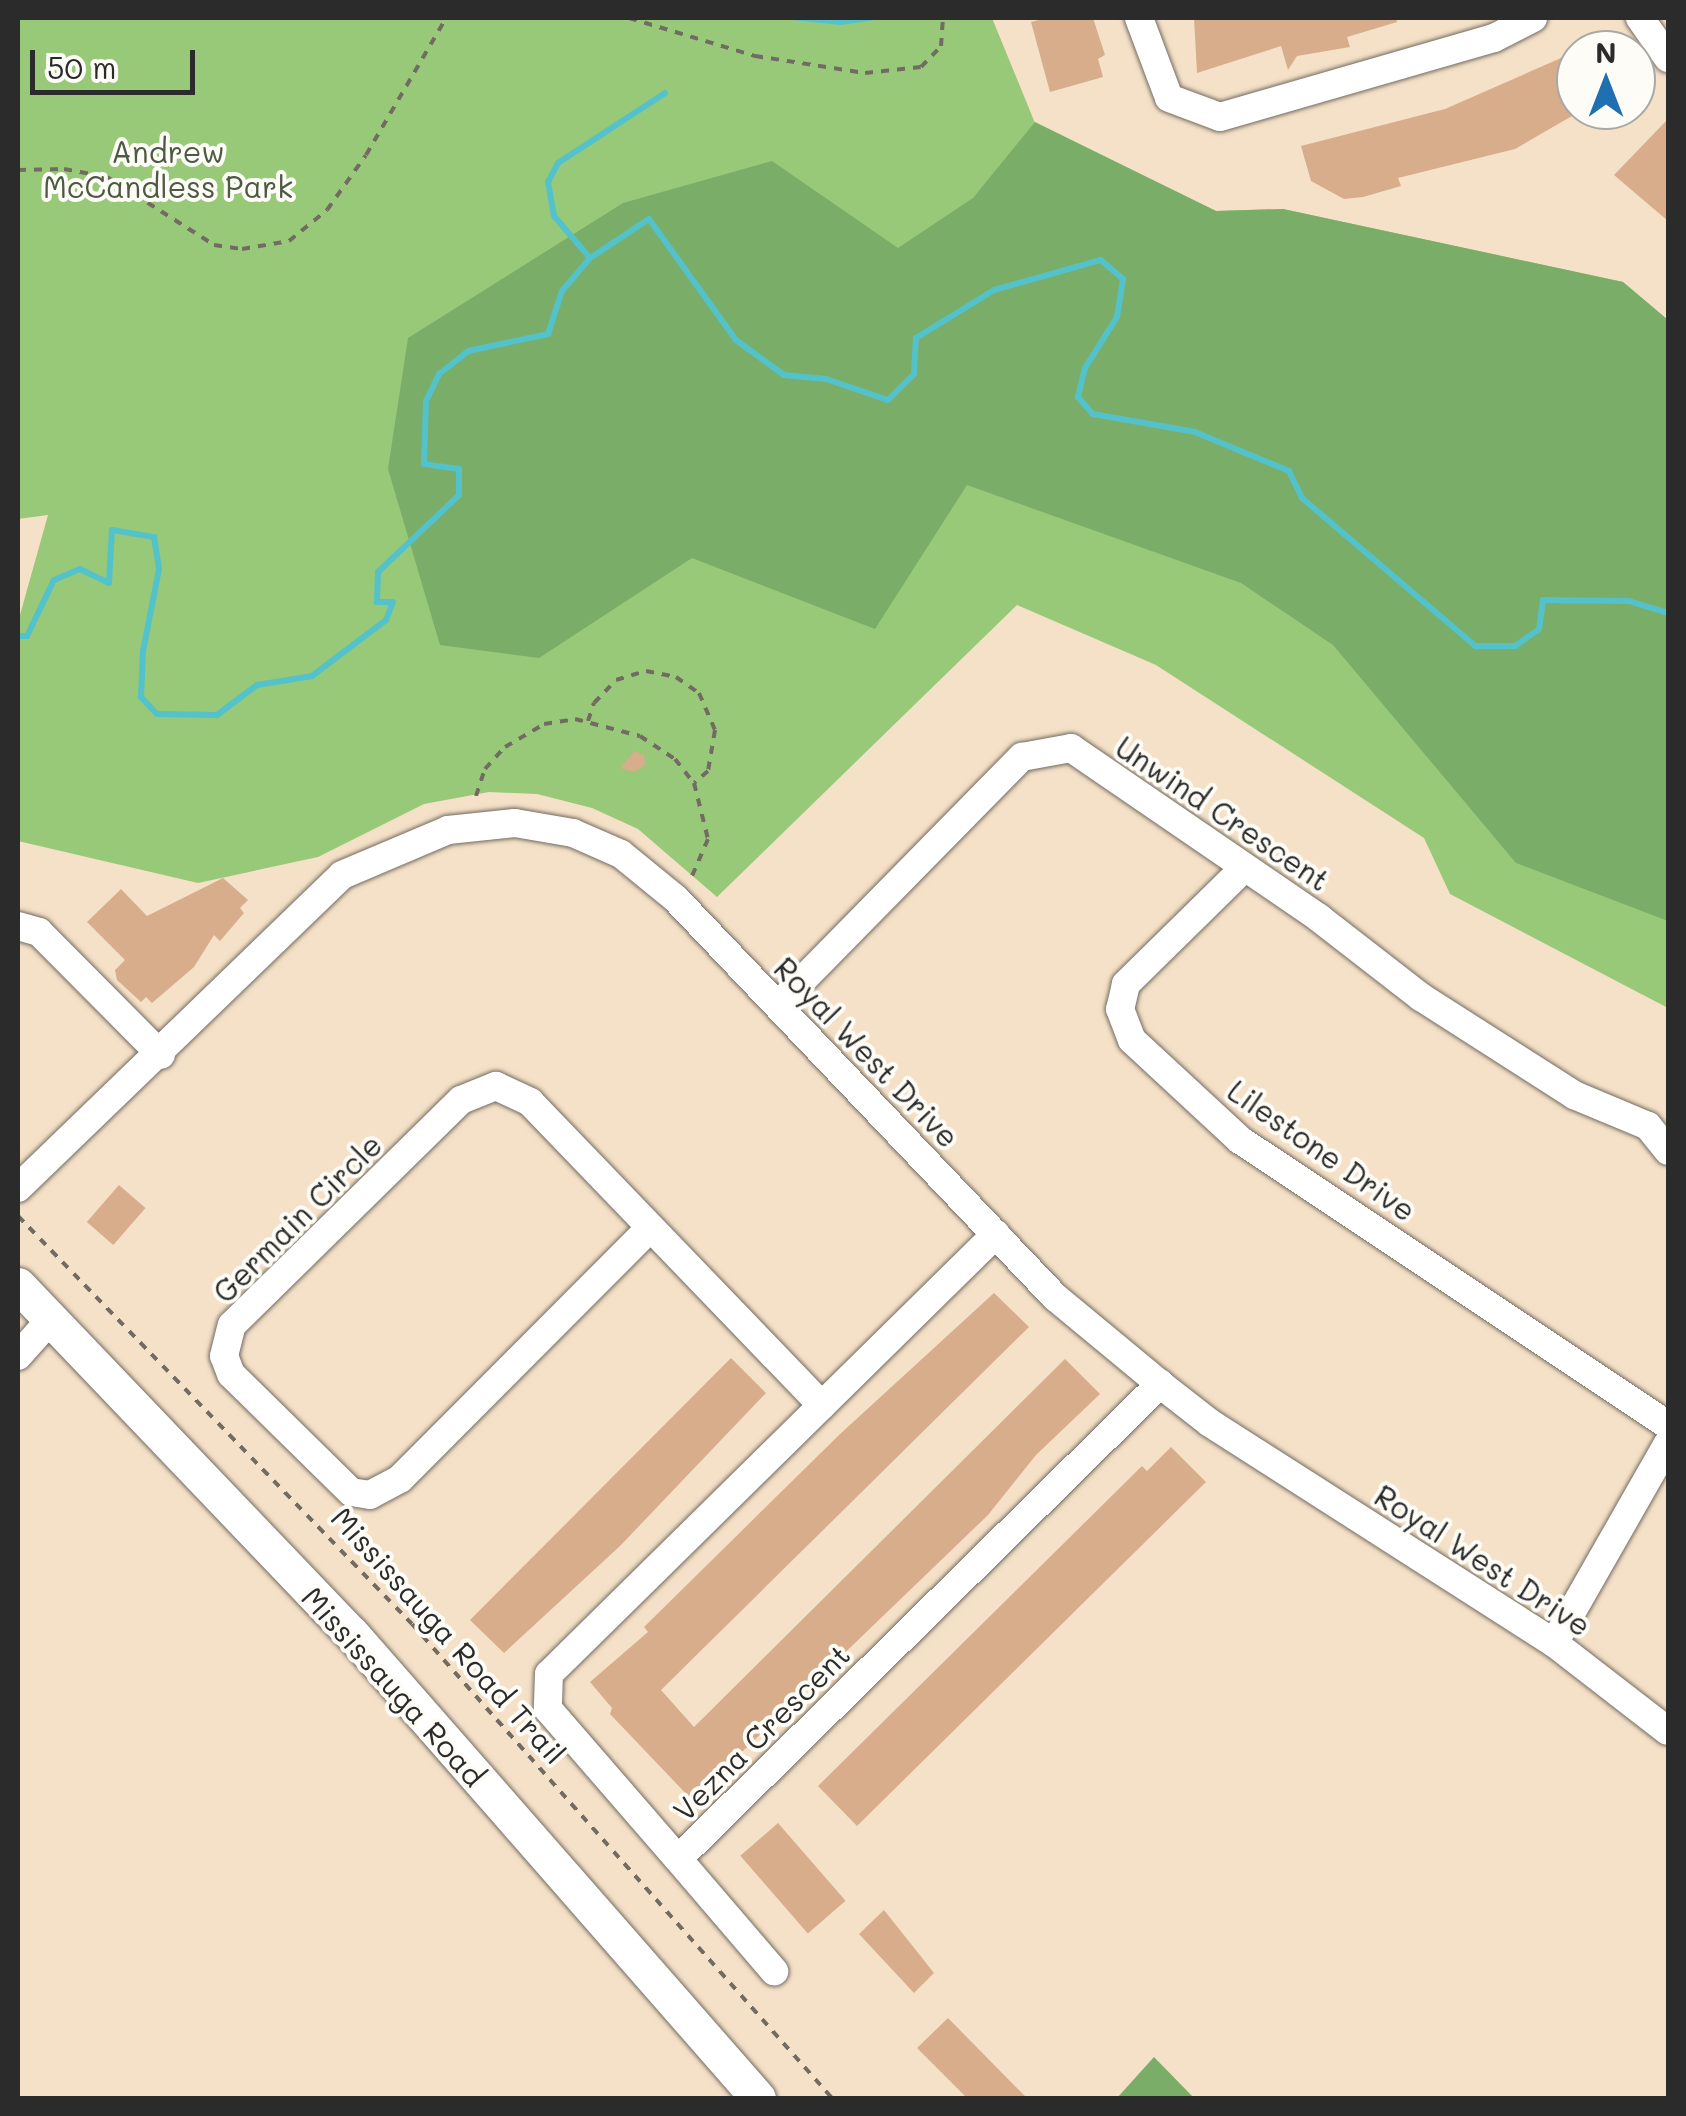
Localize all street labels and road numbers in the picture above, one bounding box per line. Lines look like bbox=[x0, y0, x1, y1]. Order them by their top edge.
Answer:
street label: Unwind Crescent bbox=[1109, 728, 1337, 898]
street label: Royal West Drive bbox=[767, 950, 967, 1154]
street label: Lilestone Drive bbox=[1221, 1072, 1423, 1228]
street label: Germain Circle bbox=[205, 1126, 389, 1310]
street label: Royal West Drive bbox=[1368, 1477, 1598, 1643]
street label: Mississauga Road Trail bbox=[324, 1499, 574, 1771]
street label: Mississauga Road bbox=[295, 1579, 493, 1793]
street label: Vezna Crescent bbox=[665, 1636, 857, 1828]

